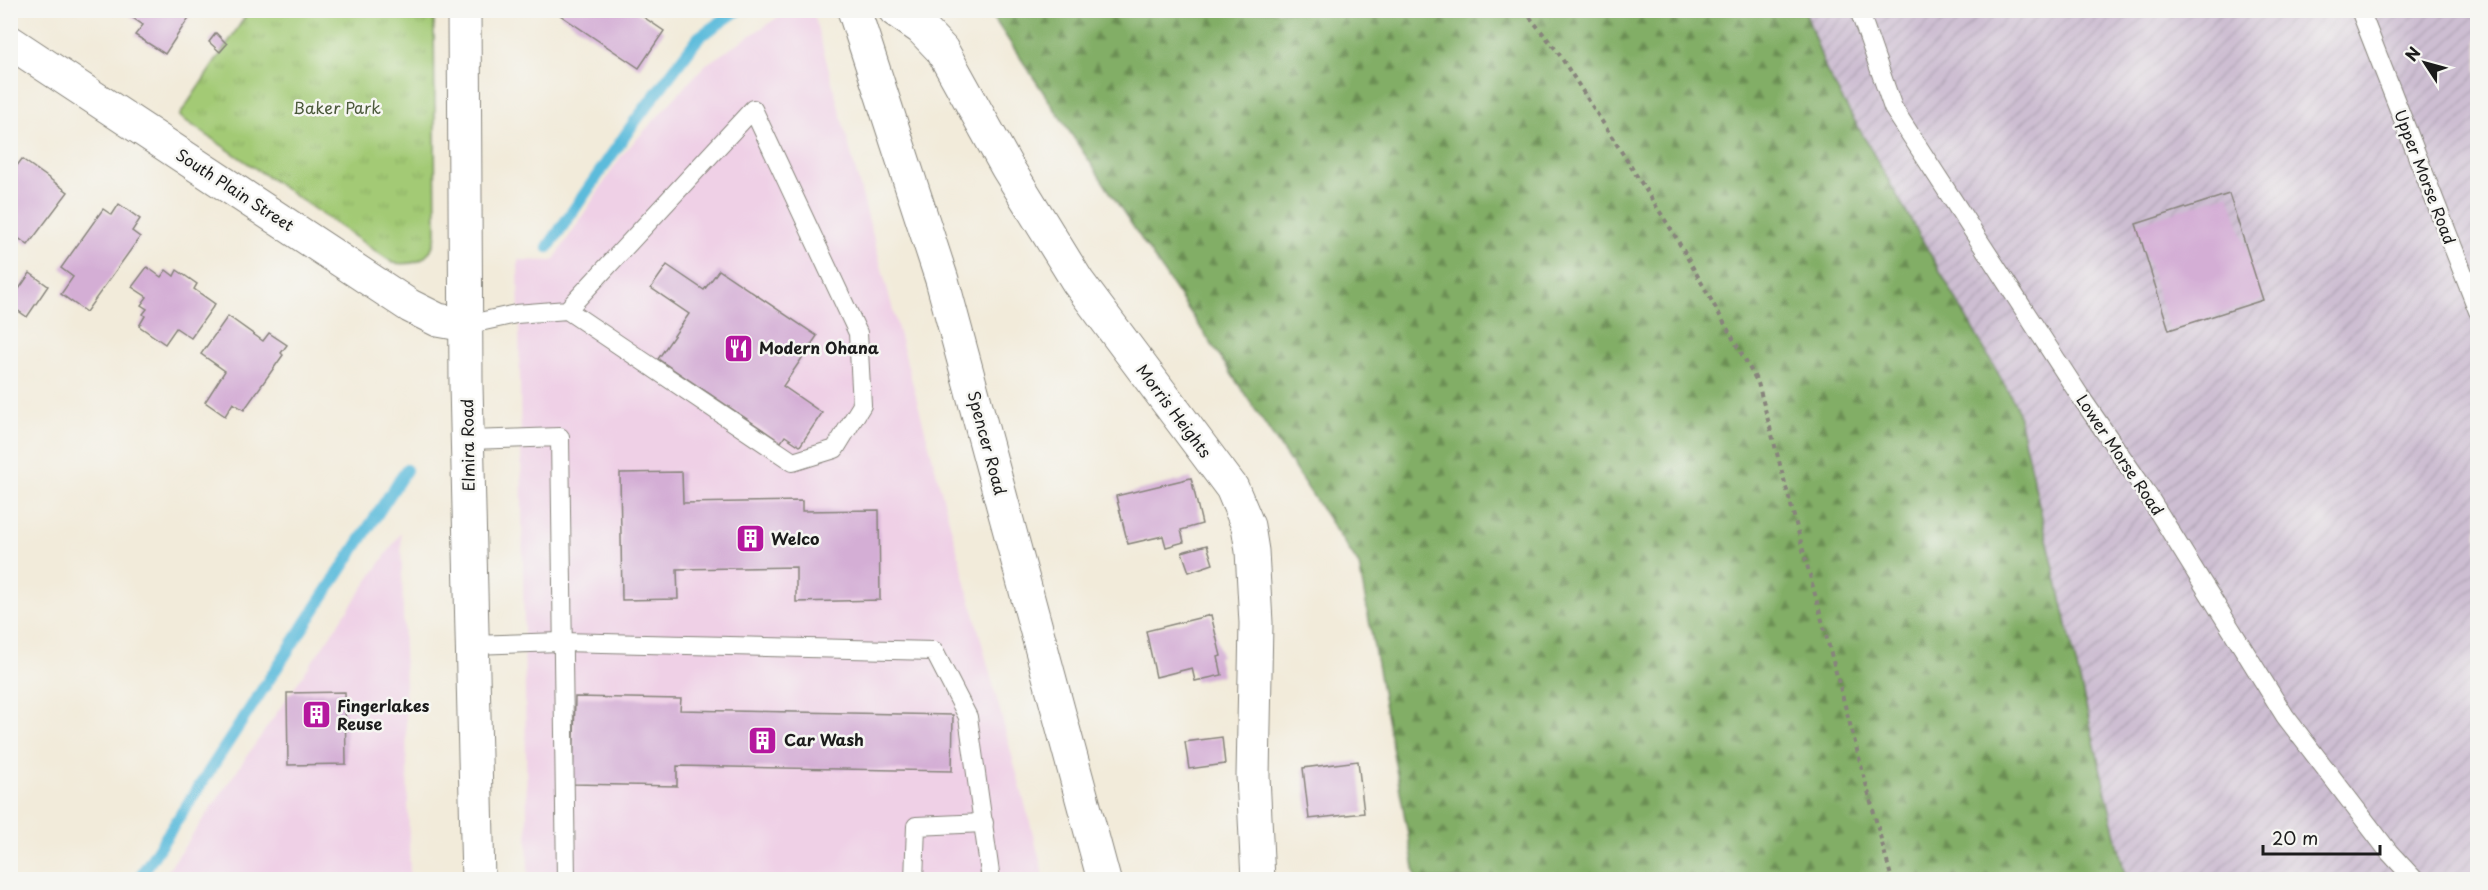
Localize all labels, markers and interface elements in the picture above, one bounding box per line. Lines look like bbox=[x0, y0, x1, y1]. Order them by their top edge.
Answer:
north arrow bbox=[2395, 33, 2455, 93]
text: N bbox=[2399, 41, 2425, 66]
park label: Baker Park bbox=[293, 95, 381, 119]
street label: Upper Morse Road bbox=[2389, 106, 2463, 248]
street label: South Plain Street bbox=[172, 142, 300, 237]
restaurant icon: Modern Ohana bbox=[722, 332, 754, 364]
place label: Modern Ohana bbox=[759, 335, 879, 359]
street label: Morris Heights bbox=[1132, 359, 1218, 462]
street label: Spencer Road bbox=[963, 388, 1013, 497]
street label: Lower Morse Road bbox=[2071, 389, 2170, 520]
street label: Elmira Road bbox=[454, 398, 480, 492]
building icon: Welco bbox=[734, 523, 766, 555]
place label: Welco bbox=[771, 526, 820, 550]
place label: Fingerlakes Reuse bbox=[337, 693, 430, 735]
building icon: Fingerlakes Reuse bbox=[300, 699, 332, 731]
building icon: Car Wash bbox=[747, 724, 779, 756]
place label: Car Wash bbox=[784, 727, 864, 751]
scale bar bbox=[2263, 818, 2380, 856]
text: 20 m bbox=[2272, 824, 2318, 851]

